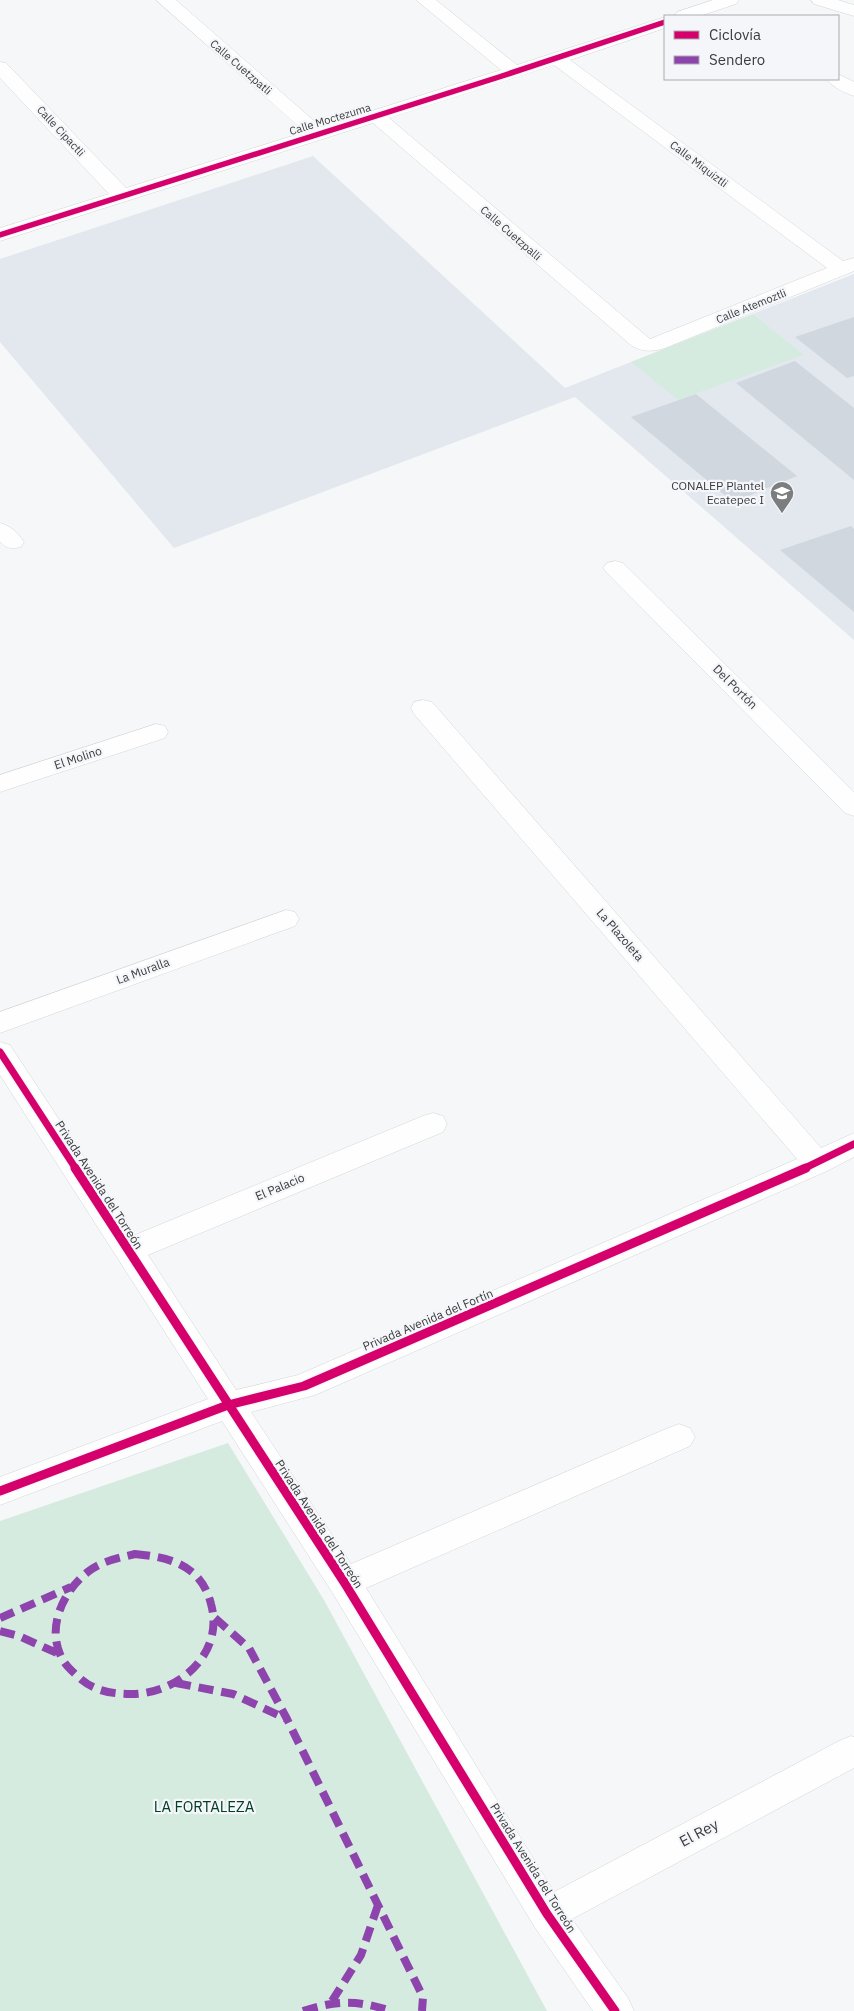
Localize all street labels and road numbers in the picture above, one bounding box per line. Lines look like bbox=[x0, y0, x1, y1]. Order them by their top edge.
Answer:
street label: Calle Cuetzpatli bbox=[207, 36, 275, 98]
street label: Calle Moctezuma bbox=[288, 100, 373, 138]
street label: Calle Cipactli bbox=[34, 103, 88, 159]
street label: Calle Miquiztli bbox=[667, 138, 731, 190]
street label: Calle Cuetzpalli bbox=[478, 203, 544, 263]
street label: Calle Atemoztli bbox=[714, 286, 788, 326]
street label: Del Portón bbox=[710, 661, 761, 712]
street label: El Molino bbox=[52, 743, 104, 772]
street label: La Plazoleta bbox=[593, 905, 648, 964]
street label: La Muralla bbox=[114, 954, 172, 987]
street label: Privada Avenida del Torreón bbox=[52, 1118, 147, 1252]
street label: El Palacio bbox=[253, 1169, 307, 1204]
street label: Privada Avenida del Fortín bbox=[360, 1285, 495, 1354]
street label: Privada Avenida del Torreón bbox=[272, 1457, 367, 1591]
street label: Privada Avenida del Torreón bbox=[487, 1800, 580, 1935]
street label: El Rey bbox=[676, 1814, 722, 1851]

